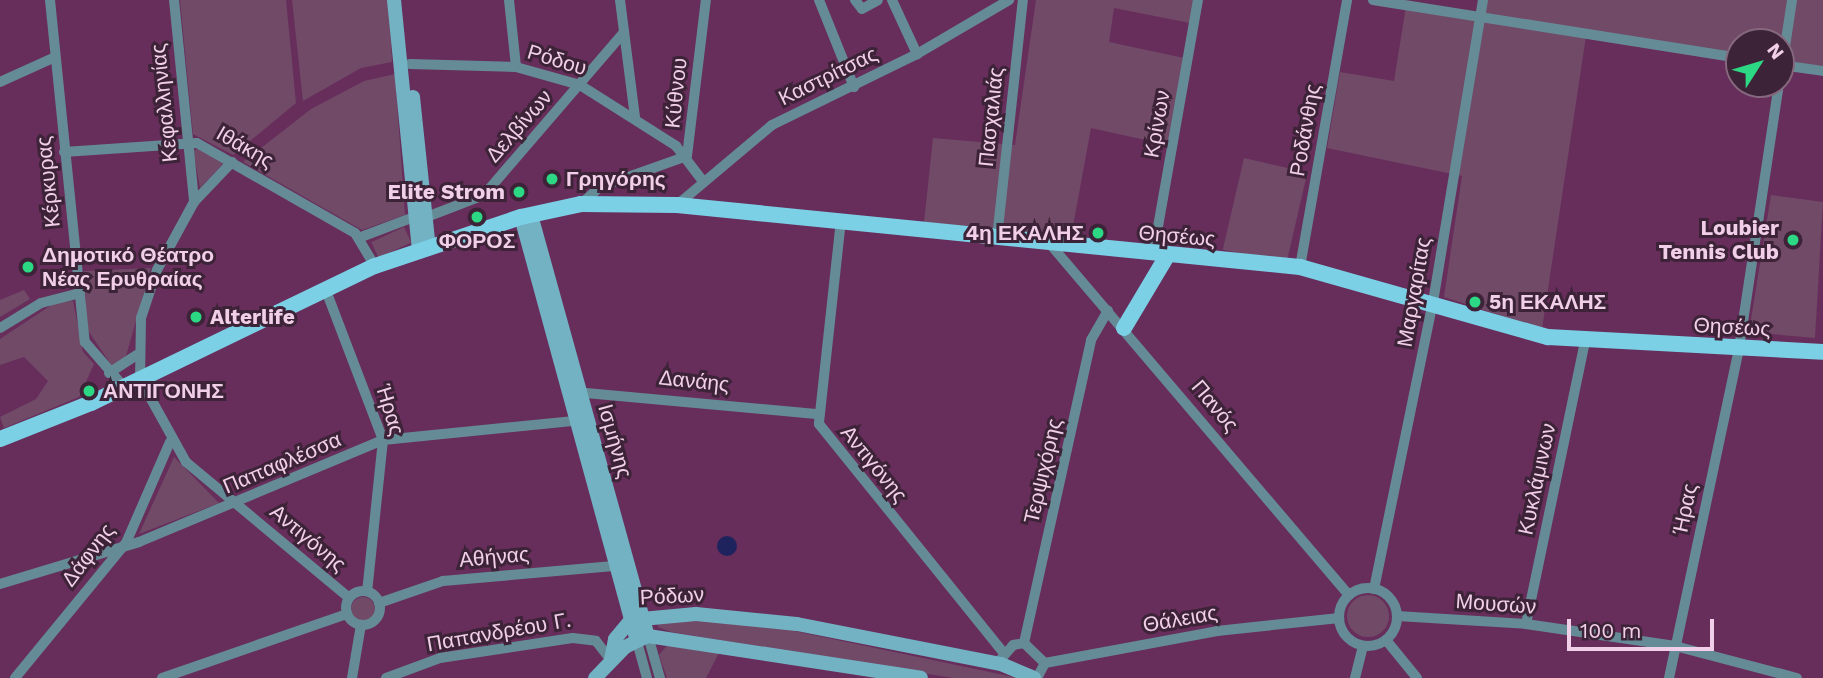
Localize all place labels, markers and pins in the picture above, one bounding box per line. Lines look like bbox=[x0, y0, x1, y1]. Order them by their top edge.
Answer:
place label: Γρηγόρης bbox=[566, 166, 666, 192]
marker: Γρηγόρης bbox=[544, 171, 560, 187]
place label: Elite Strom bbox=[387, 179, 505, 205]
marker: Elite Strom bbox=[511, 184, 527, 200]
marker: ΦΟΡΟΣ bbox=[469, 209, 485, 225]
place label: Loubier Tennis Club bbox=[1658, 215, 1779, 265]
place label: 4η ΕΚΑΛΗΣ bbox=[965, 220, 1084, 246]
marker: 4η ΕΚΑΛΗΣ bbox=[1090, 225, 1106, 241]
place label: ΦΟΡΟΣ bbox=[439, 228, 515, 254]
marker: Loubier Tennis Club bbox=[1785, 232, 1801, 248]
place label: Δημοτικό Θέατρο Νέας Ερυθραίας bbox=[42, 242, 214, 292]
marker: Δημοτικό Θέατρο Νέας Ερυθραίας bbox=[20, 259, 36, 275]
place label: 5η ΕΚΑΛΗΣ bbox=[1489, 289, 1606, 315]
marker: 5η ΕΚΑΛΗΣ bbox=[1467, 294, 1483, 310]
place label: Alterlife bbox=[210, 304, 295, 330]
marker: Alterlife bbox=[188, 309, 204, 325]
place label: ΑΝΤΙΓΟΝΗΣ bbox=[103, 378, 224, 404]
marker: ΑΝΤΙΓΟΝΗΣ bbox=[81, 383, 97, 399]

